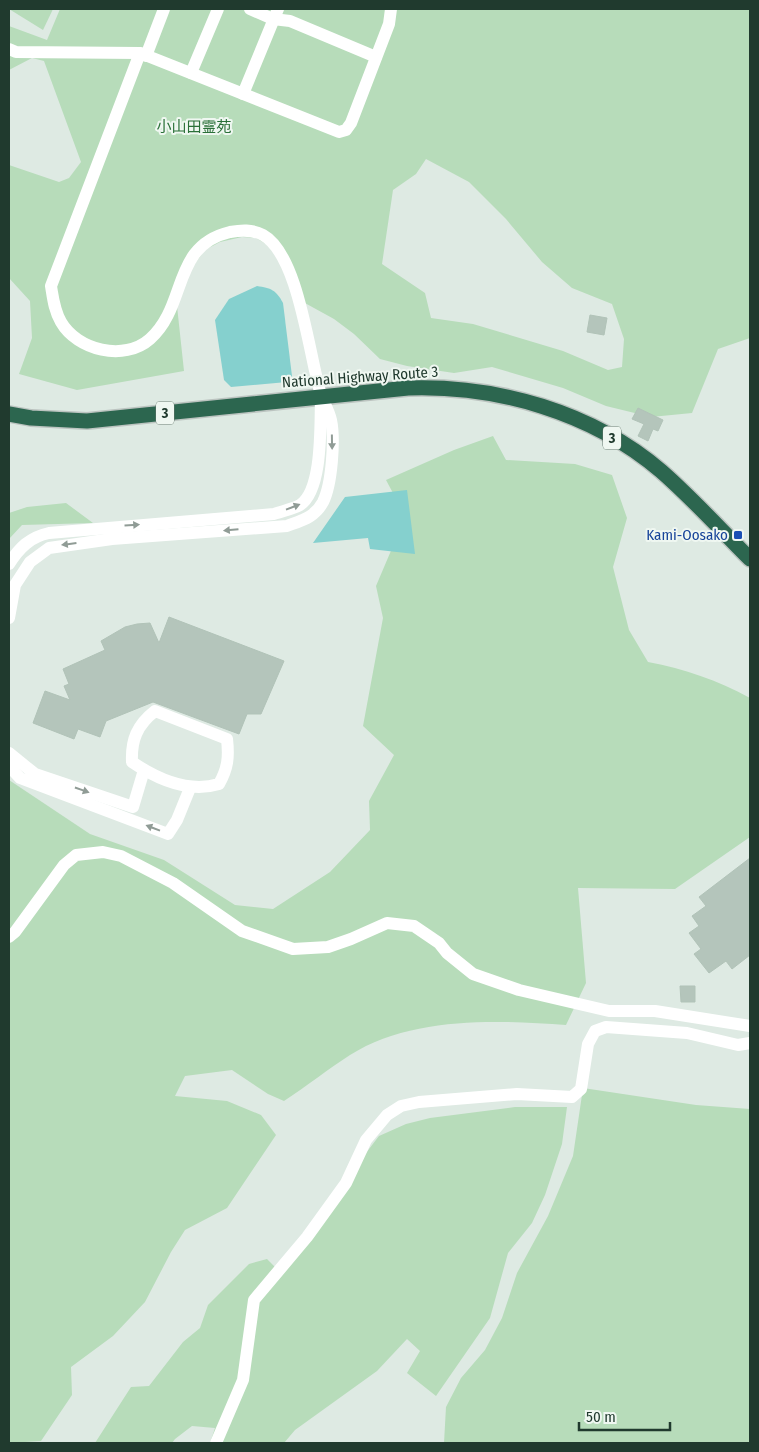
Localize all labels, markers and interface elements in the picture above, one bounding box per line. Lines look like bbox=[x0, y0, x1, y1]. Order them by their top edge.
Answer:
park label: 小山田霊苑 bbox=[156, 118, 232, 136]
street label: National Highway Route 3 bbox=[281, 363, 439, 391]
road number: 3 bbox=[156, 402, 174, 424]
road number: 3 bbox=[603, 426, 621, 449]
one-way arrow bbox=[328, 434, 336, 450]
one-way arrow bbox=[286, 503, 301, 511]
one-way arrow bbox=[124, 521, 140, 529]
place label: Kami-Oosako bbox=[646, 526, 728, 544]
one-way arrow bbox=[223, 527, 239, 535]
marker: Kami-Oosako bbox=[732, 529, 744, 541]
one-way arrow bbox=[61, 540, 77, 548]
one-way arrow bbox=[75, 787, 90, 794]
one-way arrow bbox=[145, 824, 160, 832]
scale bar bbox=[579, 1400, 670, 1432]
text: 50 m bbox=[586, 1408, 616, 1426]

